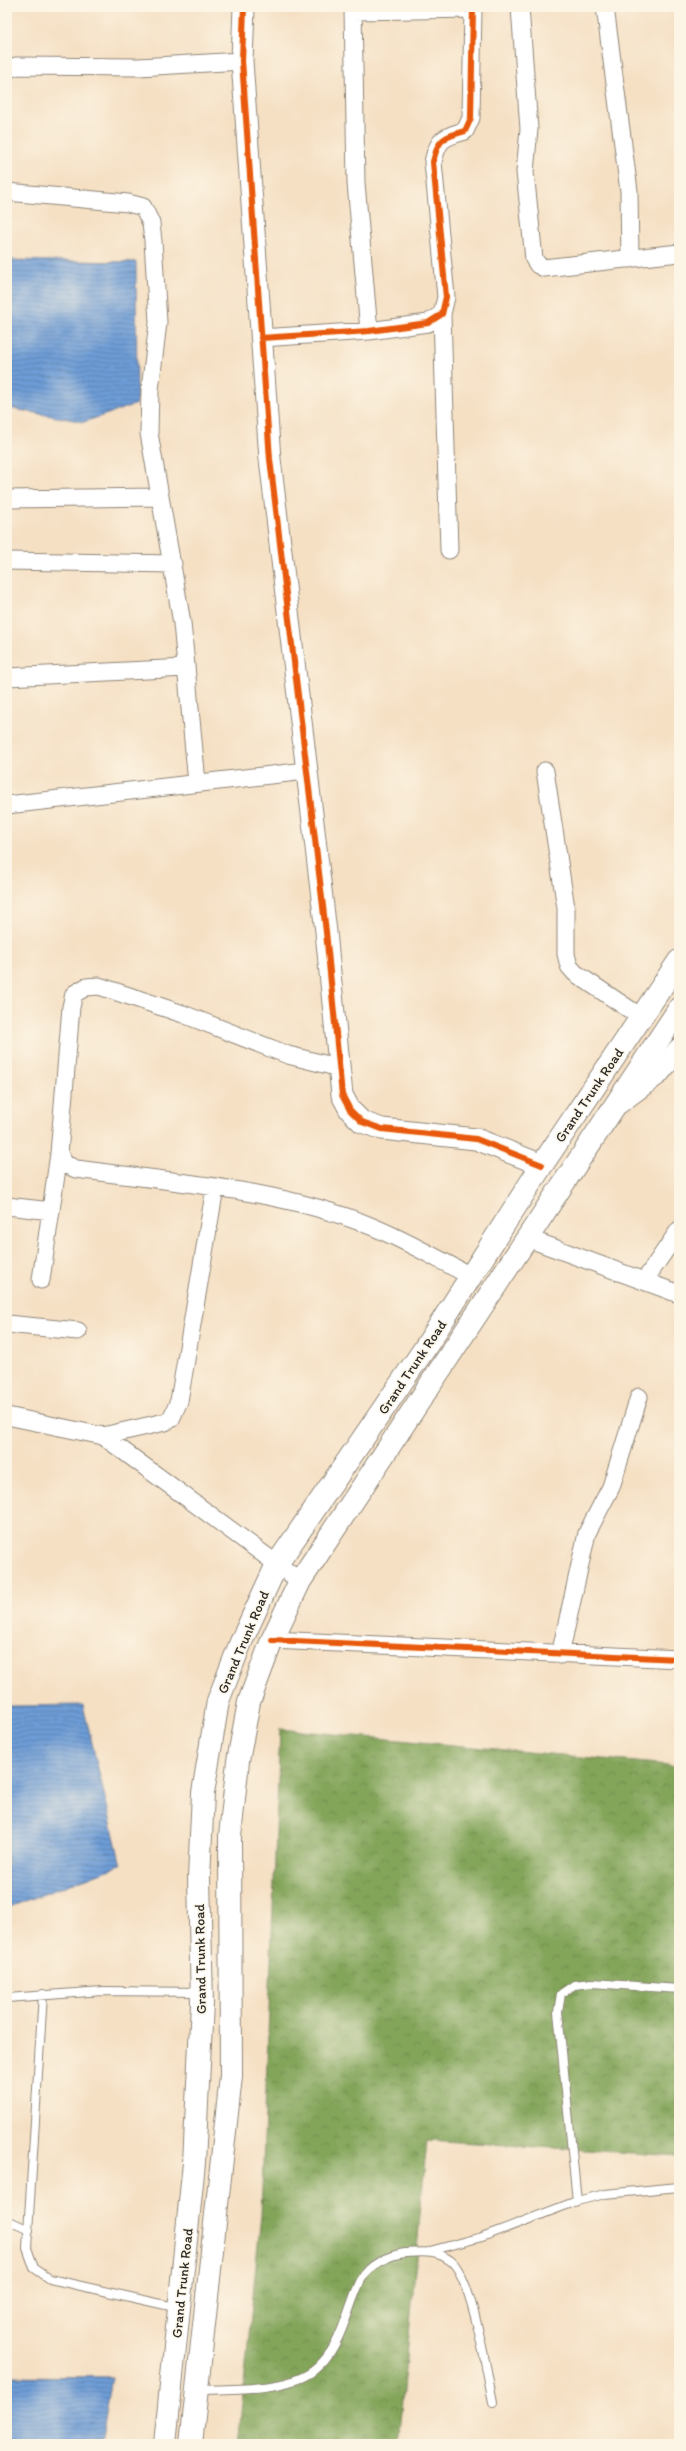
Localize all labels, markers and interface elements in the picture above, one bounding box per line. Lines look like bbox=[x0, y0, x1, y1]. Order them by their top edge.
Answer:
street label: Grand Trunk Road bbox=[551, 1045, 627, 1146]
street label: Grand Trunk Road bbox=[374, 1317, 450, 1418]
street label: Grand Trunk Road bbox=[214, 1588, 273, 1696]
street label: Grand Trunk Road bbox=[191, 1903, 210, 2014]
street label: Grand Trunk Road bbox=[168, 2227, 197, 2339]

